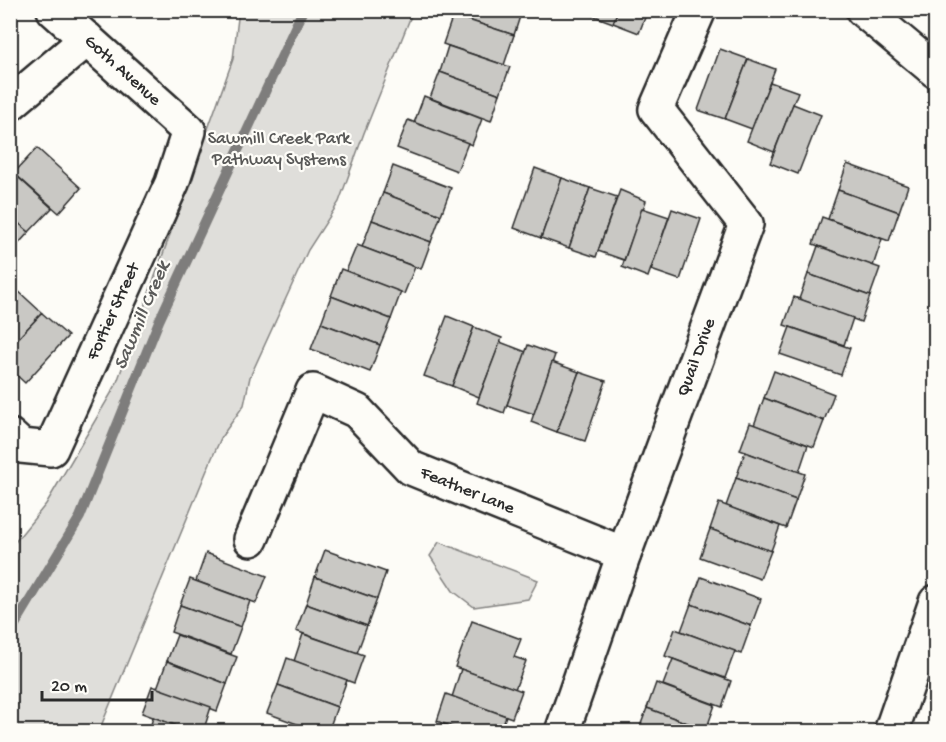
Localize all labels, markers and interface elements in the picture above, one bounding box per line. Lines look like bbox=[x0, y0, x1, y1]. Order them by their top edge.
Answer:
street label: Goth Avenue bbox=[79, 31, 165, 111]
park label: Sawmill Creek Park Pathway Systems bbox=[208, 129, 352, 171]
water label: Sawmill Creek bbox=[110, 256, 177, 374]
street label: Fortier Street bbox=[82, 258, 145, 364]
street label: Quail Drive bbox=[673, 315, 721, 400]
street label: Feather Lane bbox=[416, 462, 518, 519]
scale bar bbox=[42, 664, 152, 702]
text: 20 m bbox=[51, 677, 87, 698]

